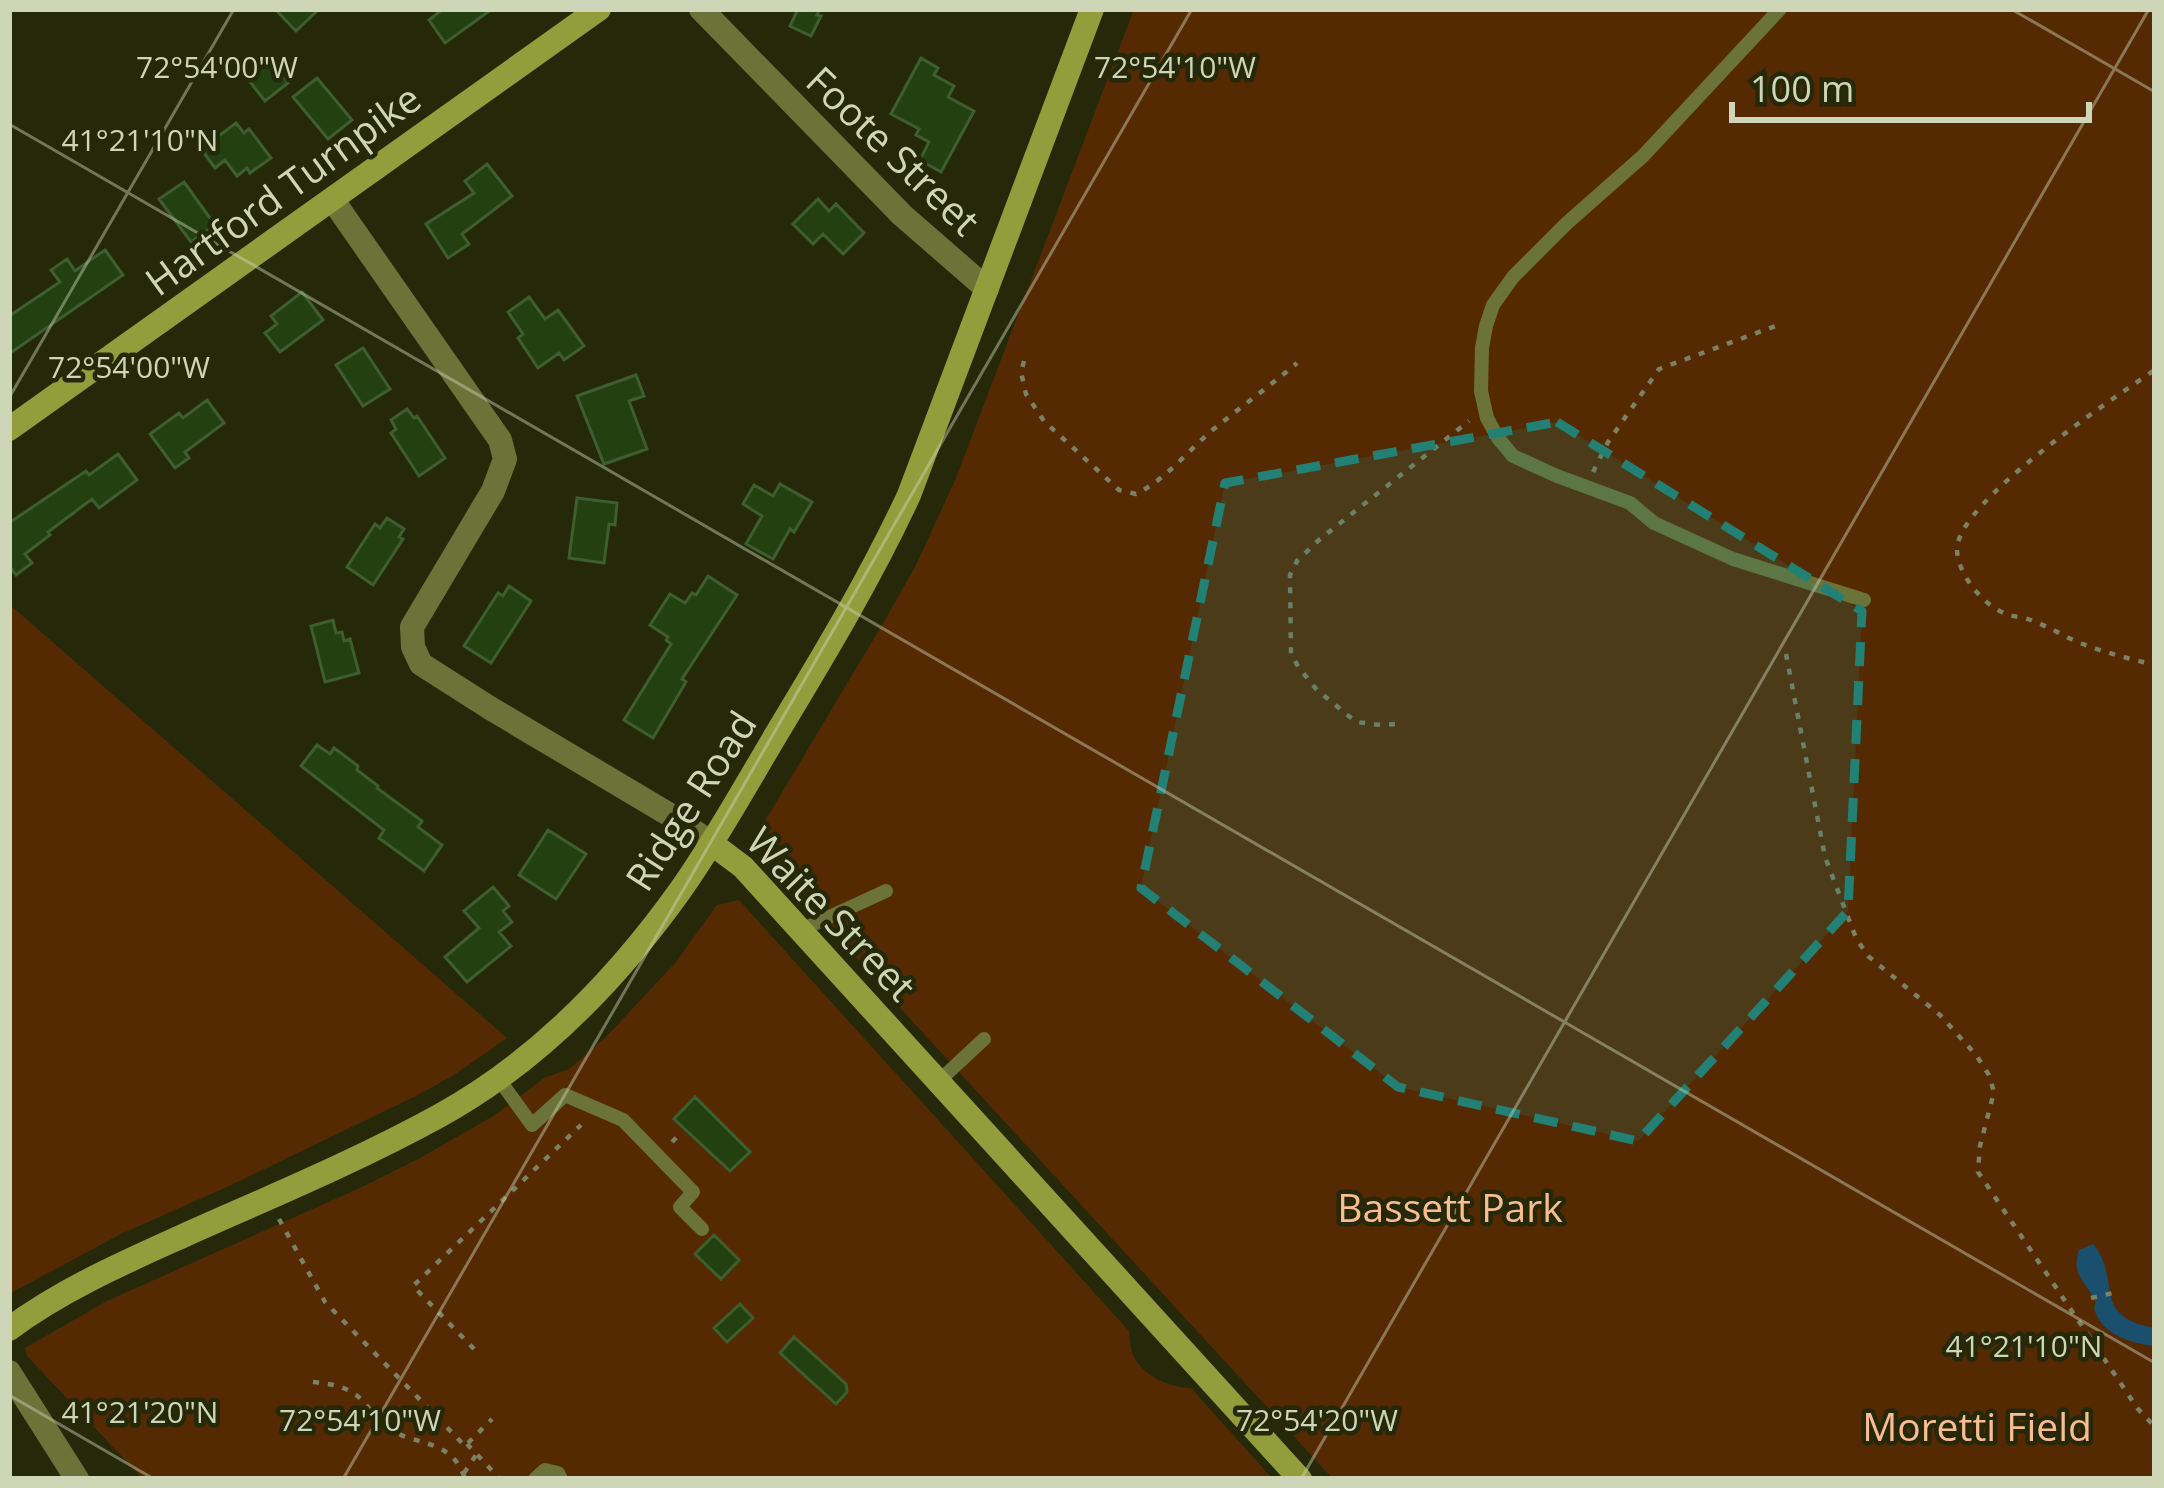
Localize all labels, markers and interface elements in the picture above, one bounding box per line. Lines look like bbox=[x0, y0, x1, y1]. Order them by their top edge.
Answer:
text: 72°54'00"W bbox=[136, 46, 298, 87]
text: 72°54'10"W bbox=[1094, 46, 1256, 87]
scale bar bbox=[1732, 48, 2089, 122]
street label: Foote Street bbox=[796, 54, 992, 246]
text: 100 m bbox=[1750, 64, 1854, 113]
street label: Hartford Turnpike bbox=[134, 71, 430, 307]
text: 41°21'10"N bbox=[62, 119, 218, 160]
text: 72°54'00"W bbox=[48, 346, 210, 387]
street label: Ridge Road bbox=[612, 700, 768, 900]
street label: Waite Street bbox=[736, 815, 928, 1011]
park label: Bassett Park bbox=[1337, 1180, 1563, 1233]
text: 41°21'10"N bbox=[1946, 1325, 2102, 1366]
text: 41°21'20"N bbox=[62, 1391, 218, 1432]
text: 72°54'10"W bbox=[279, 1399, 441, 1440]
text: 72°54'20"W bbox=[1236, 1399, 1398, 1440]
park label: Moretti Field bbox=[1862, 1399, 2092, 1452]

